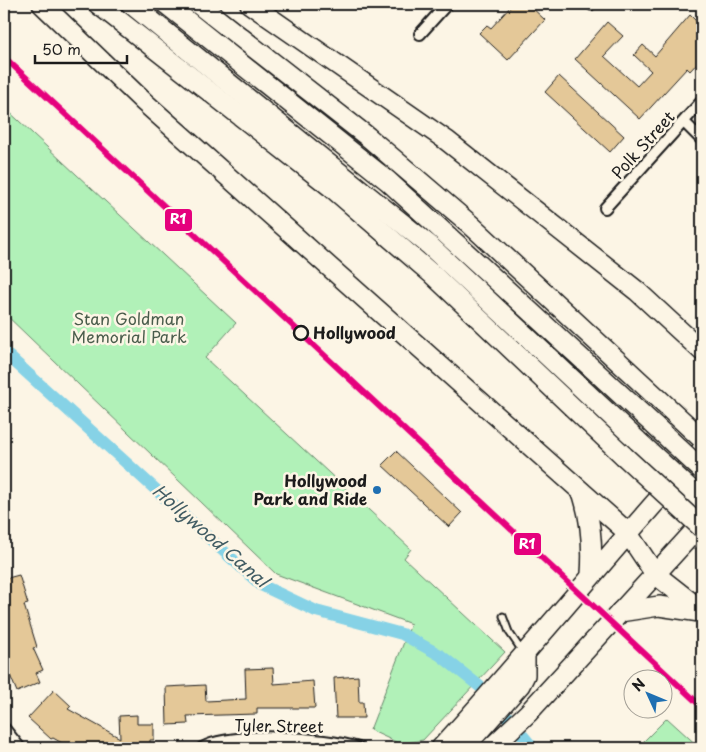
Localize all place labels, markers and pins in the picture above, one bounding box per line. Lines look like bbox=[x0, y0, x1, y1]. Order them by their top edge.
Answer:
place label: Hollywood bbox=[313, 320, 396, 344]
marker: Hollywood bbox=[293, 325, 309, 341]
place label: Hollywood Park and Ride bbox=[253, 468, 367, 510]
marker: Hollywood Park and Ride bbox=[371, 484, 383, 496]

